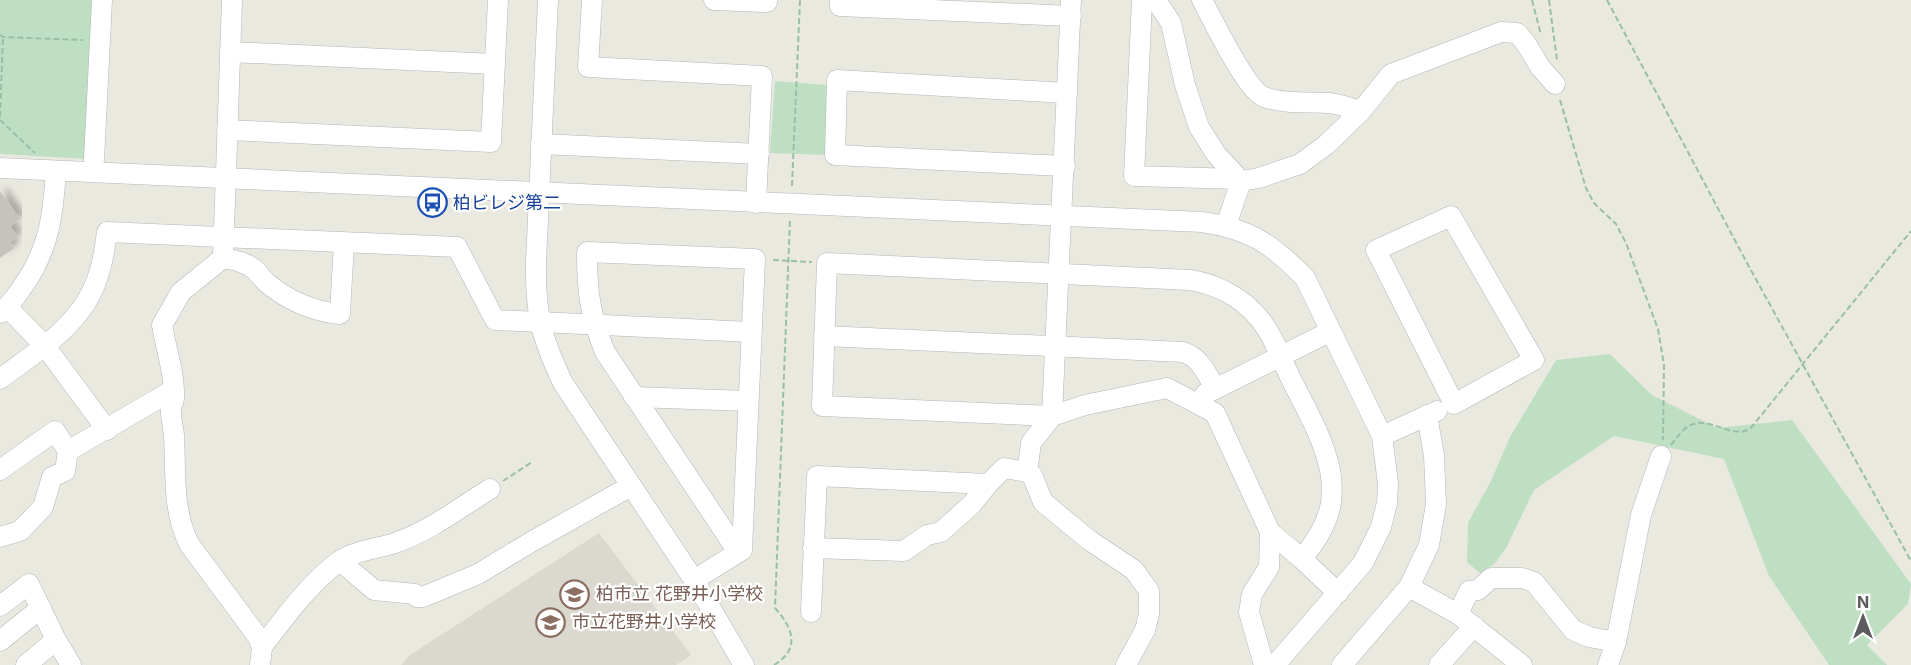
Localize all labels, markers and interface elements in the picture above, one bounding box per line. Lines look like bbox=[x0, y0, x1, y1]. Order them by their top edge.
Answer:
bus stop icon: 柏ビレジ第二 bbox=[416, 187, 448, 219]
place label: 柏ビレジ第二 bbox=[453, 192, 561, 213]
school or university icon: 柏市立 花野井小学校 bbox=[559, 578, 591, 610]
place label: 柏市立 花野井小学校 bbox=[596, 583, 763, 604]
north arrow bbox=[1833, 587, 1893, 647]
text: N bbox=[1857, 592, 1869, 612]
school or university icon: 市立花野井小学校 bbox=[535, 606, 567, 638]
place label: 市立花野井小学校 bbox=[572, 611, 716, 632]

